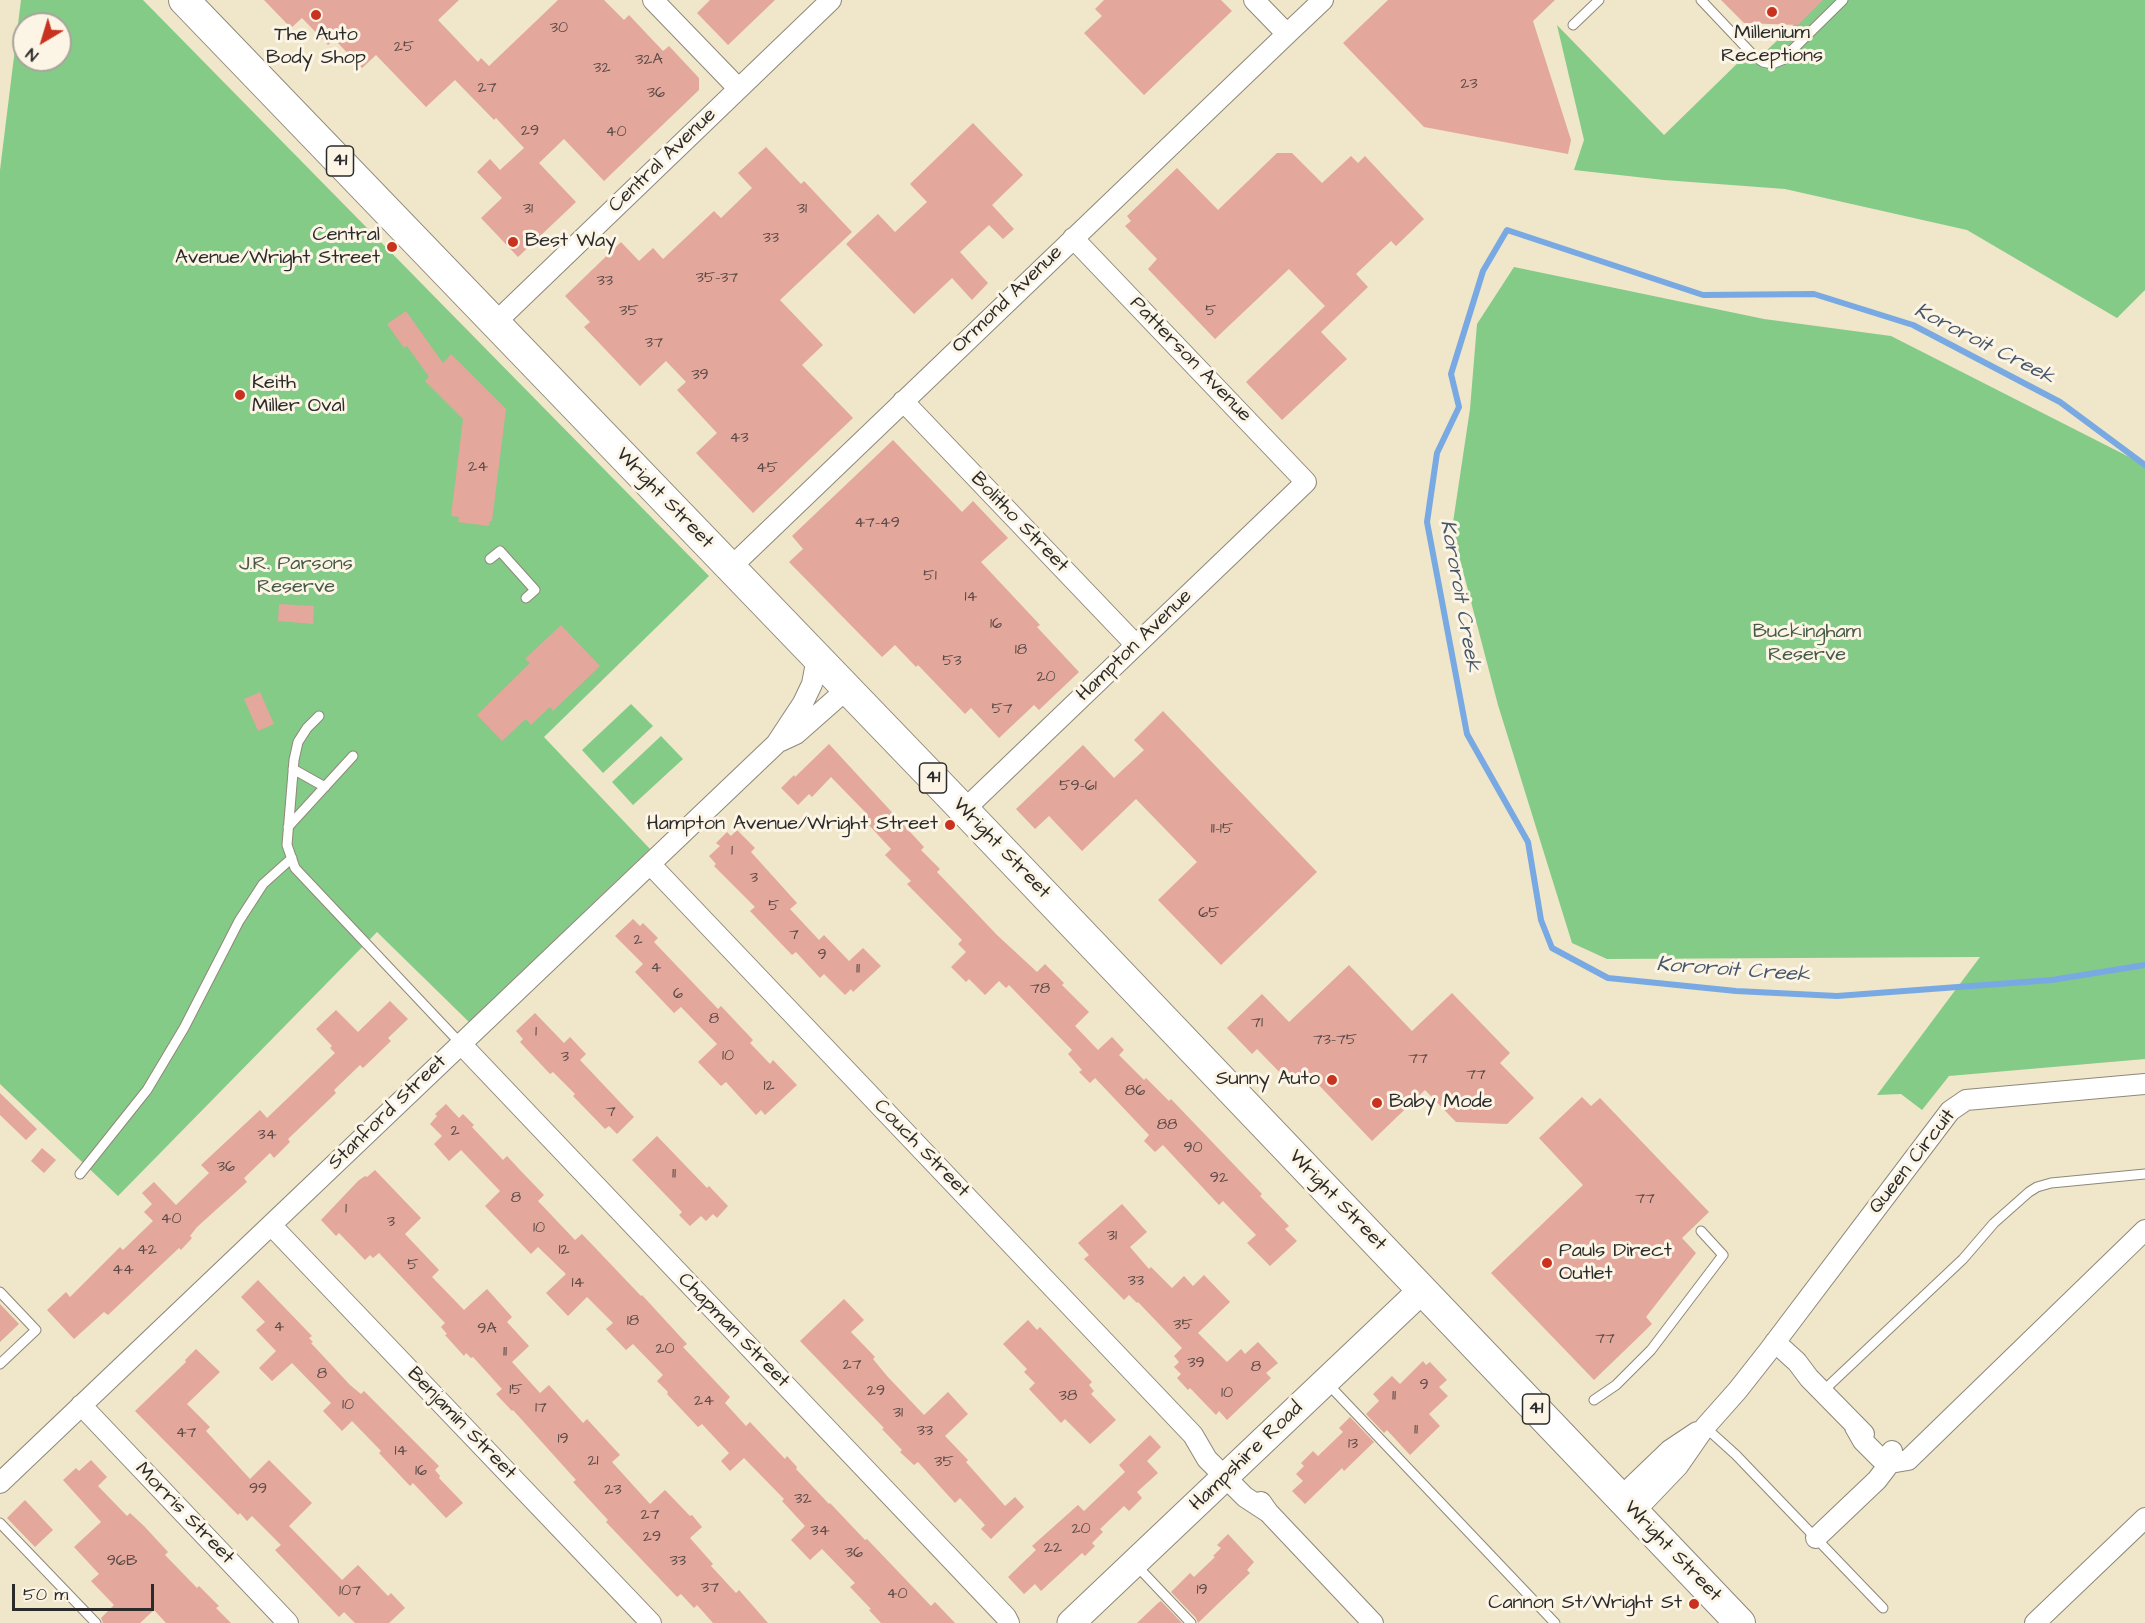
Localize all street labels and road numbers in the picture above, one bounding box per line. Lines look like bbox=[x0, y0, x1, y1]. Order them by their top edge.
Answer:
street label: Central Avenue bbox=[604, 104, 722, 218]
road number: 41 bbox=[326, 146, 354, 176]
street label: Ormond Avenue bbox=[948, 241, 1068, 359]
street label: Patterson Avenue bbox=[1124, 292, 1256, 428]
street label: Wright Street bbox=[610, 444, 718, 554]
street label: Bolitho Street bbox=[965, 468, 1073, 578]
street label: Hampton Avenue bbox=[1072, 585, 1198, 707]
road number: 41 bbox=[920, 763, 946, 793]
street label: Wright Street bbox=[947, 794, 1055, 904]
street label: Stanford Street bbox=[324, 1050, 452, 1176]
street label: Couch Street bbox=[868, 1095, 974, 1203]
street label: Queen Circuit bbox=[1865, 1105, 1961, 1219]
street label: Wright Street bbox=[1283, 1146, 1391, 1256]
street label: Chapman Street bbox=[672, 1268, 794, 1394]
street label: Benjamin Street bbox=[401, 1363, 521, 1485]
road number: 41 bbox=[1522, 1394, 1550, 1424]
street label: Hampshire Road bbox=[1186, 1397, 1308, 1517]
street label: Morris Street bbox=[129, 1458, 239, 1570]
street label: Wright Street bbox=[1618, 1497, 1726, 1607]

